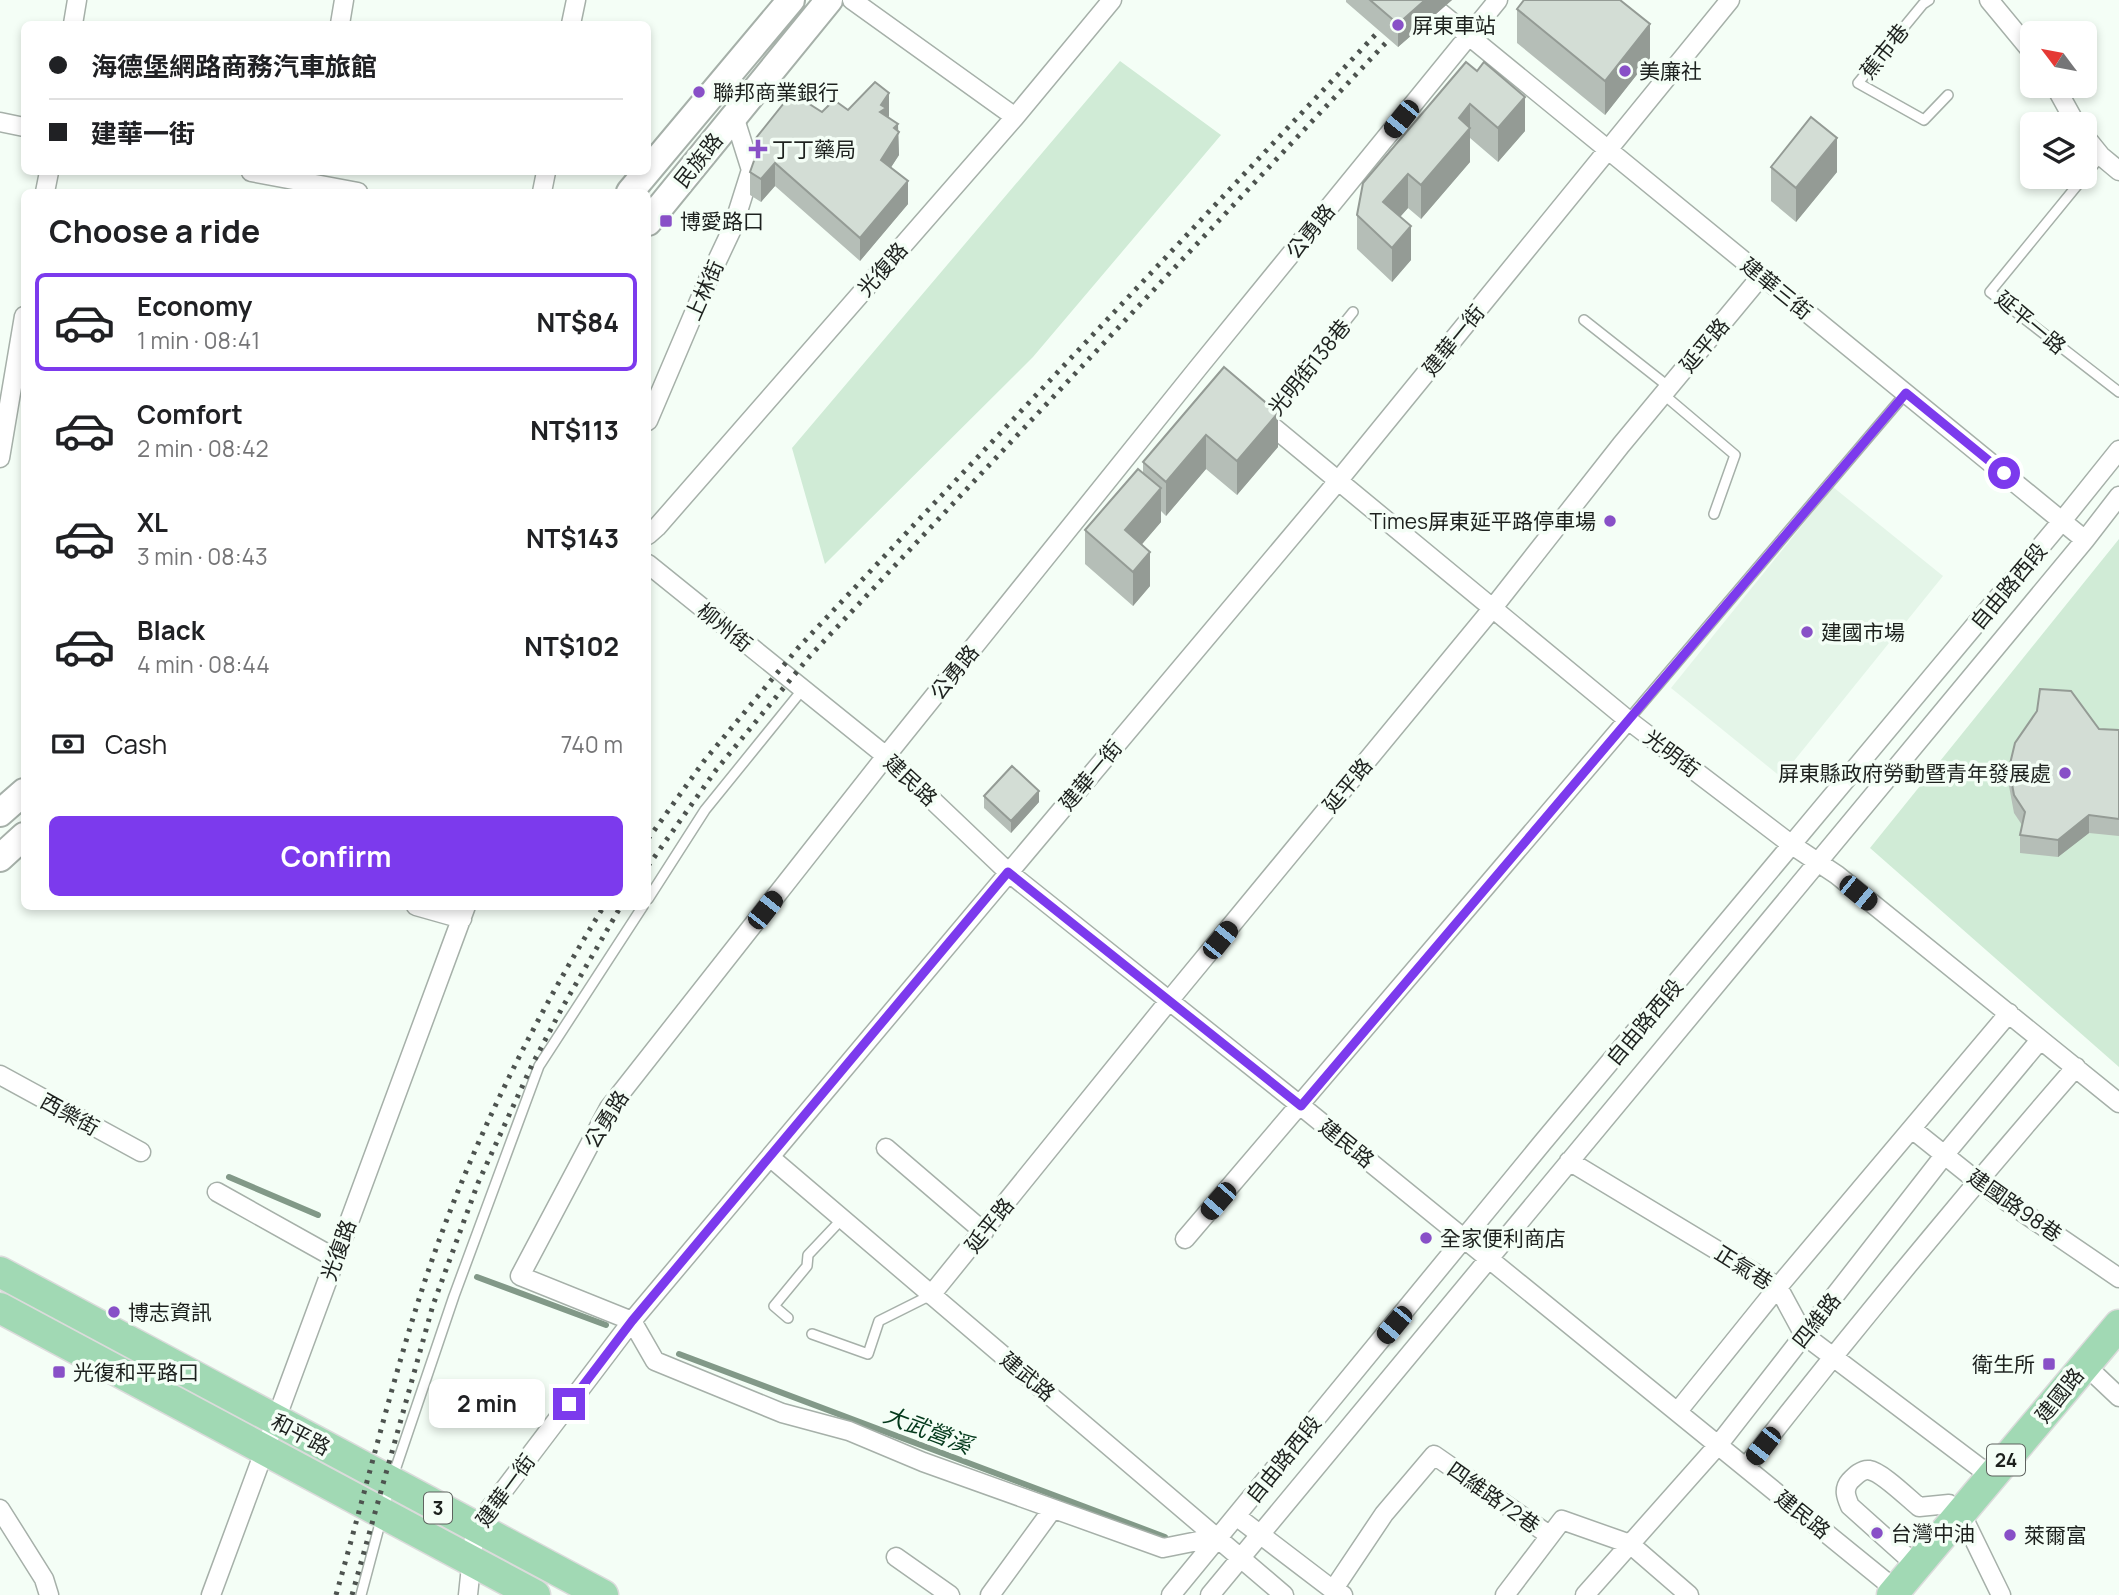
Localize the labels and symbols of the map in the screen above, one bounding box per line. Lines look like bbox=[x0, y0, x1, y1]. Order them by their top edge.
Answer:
place label: 屏東車站 bbox=[1412, 11, 1496, 39]
marker: 屏東車站 bbox=[1390, 17, 1406, 33]
street label: 蕉市巷 bbox=[1853, 18, 1915, 84]
north arrow bbox=[2020, 21, 2096, 98]
place label: 美廉社 bbox=[1639, 57, 1702, 85]
marker: 美廉社 bbox=[1617, 63, 1633, 79]
place label: 聯邦商業銀行 bbox=[713, 78, 839, 106]
marker: 聯邦商業銀行 bbox=[691, 84, 707, 100]
car bbox=[1380, 96, 1423, 142]
street label: 民族路 bbox=[667, 127, 729, 193]
place label: 丁丁藥局 bbox=[772, 135, 856, 163]
marker: 丁丁藥局 bbox=[750, 141, 766, 157]
street label: 公勇路 bbox=[1279, 198, 1341, 264]
place label: 博愛路口 bbox=[680, 207, 764, 235]
marker: 博愛路口 bbox=[658, 213, 674, 229]
street label: 光復路 bbox=[851, 236, 913, 302]
street label: 建華三街 bbox=[1736, 251, 1818, 325]
street label: 上林街 bbox=[678, 256, 730, 324]
street label: 延平一路 bbox=[1990, 284, 2072, 360]
street label: 建華一街 bbox=[1416, 299, 1490, 381]
street label: 延平路 bbox=[1673, 312, 1735, 378]
street label: 光明街138巷 bbox=[1262, 313, 1356, 421]
route start bbox=[1988, 457, 2020, 489]
place label: Times屏東延平路停車場 bbox=[1370, 507, 1596, 535]
marker: Times屏東延平路停車場 bbox=[1602, 513, 1618, 529]
street label: 自由路西段 bbox=[1964, 537, 2052, 635]
street label: 柳州街 bbox=[692, 596, 758, 658]
place label: 建國市場 bbox=[1821, 618, 1905, 646]
marker: 建國市場 bbox=[1799, 624, 1815, 640]
street label: 公勇路 bbox=[923, 639, 985, 705]
street label: 光明街 bbox=[1638, 723, 1706, 783]
street label: 建華一街 bbox=[1052, 734, 1128, 816]
street label: 建民路 bbox=[878, 748, 944, 812]
street label: 延平路 bbox=[1316, 752, 1378, 818]
place label: 屏東縣政府勞動暨青年發展處 bbox=[1778, 759, 2051, 787]
marker: 屏東縣政府勞動暨青年發展處 bbox=[2057, 765, 2073, 781]
car bbox=[1836, 872, 1881, 914]
car bbox=[744, 887, 787, 933]
car bbox=[1199, 917, 1242, 963]
street label: 自由路西段 bbox=[1600, 973, 1688, 1071]
street label: 公勇路 bbox=[577, 1085, 635, 1153]
street label: 西樂街 bbox=[36, 1086, 104, 1142]
street label: 建民路 bbox=[1314, 1112, 1380, 1174]
street label: 建國路98巷 bbox=[1962, 1162, 2068, 1248]
car bbox=[1197, 1178, 1240, 1224]
street label: 延平路 bbox=[958, 1192, 1020, 1258]
street label: 光復路 bbox=[314, 1216, 362, 1284]
place label: 全家便利商店 bbox=[1440, 1224, 1566, 1252]
marker: 全家便利商店 bbox=[1418, 1230, 1434, 1246]
street label: 正氣巷 bbox=[1710, 1238, 1778, 1296]
street label: 四維路 bbox=[1786, 1287, 1846, 1353]
place label: 博志資訊 bbox=[128, 1298, 212, 1326]
car bbox=[1373, 1302, 1416, 1348]
marker: 博志資訊 bbox=[106, 1304, 122, 1320]
street label: 建武路 bbox=[995, 1345, 1061, 1407]
place label: 衛生所 bbox=[1972, 1350, 2035, 1378]
marker: 衛生所 bbox=[2041, 1356, 2057, 1372]
place label: 光復和平路口 bbox=[73, 1358, 199, 1386]
street label: 建國路 bbox=[2028, 1362, 2090, 1428]
marker: 光復和平路口 bbox=[51, 1364, 67, 1380]
callout: 2 min bbox=[429, 1380, 544, 1428]
route end bbox=[553, 1388, 585, 1420]
water label: 大武營溪 bbox=[879, 1398, 979, 1461]
street label: 和平路 bbox=[267, 1407, 335, 1461]
street label: 自由路西段 bbox=[1239, 1409, 1327, 1509]
car bbox=[1742, 1423, 1785, 1469]
road number: 24 bbox=[1987, 1444, 2025, 1476]
street label: 建華一街 bbox=[469, 1448, 541, 1532]
street label: 四維路72巷 bbox=[1442, 1455, 1546, 1539]
street label: 建民路 bbox=[1770, 1483, 1836, 1545]
road number: 3 bbox=[424, 1492, 452, 1524]
place label: 台灣中油 bbox=[1891, 1519, 1975, 1547]
place label: 萊爾富 bbox=[2024, 1521, 2087, 1549]
marker: 台灣中油 bbox=[1869, 1525, 1885, 1541]
marker: 萊爾富 bbox=[2002, 1527, 2018, 1543]

